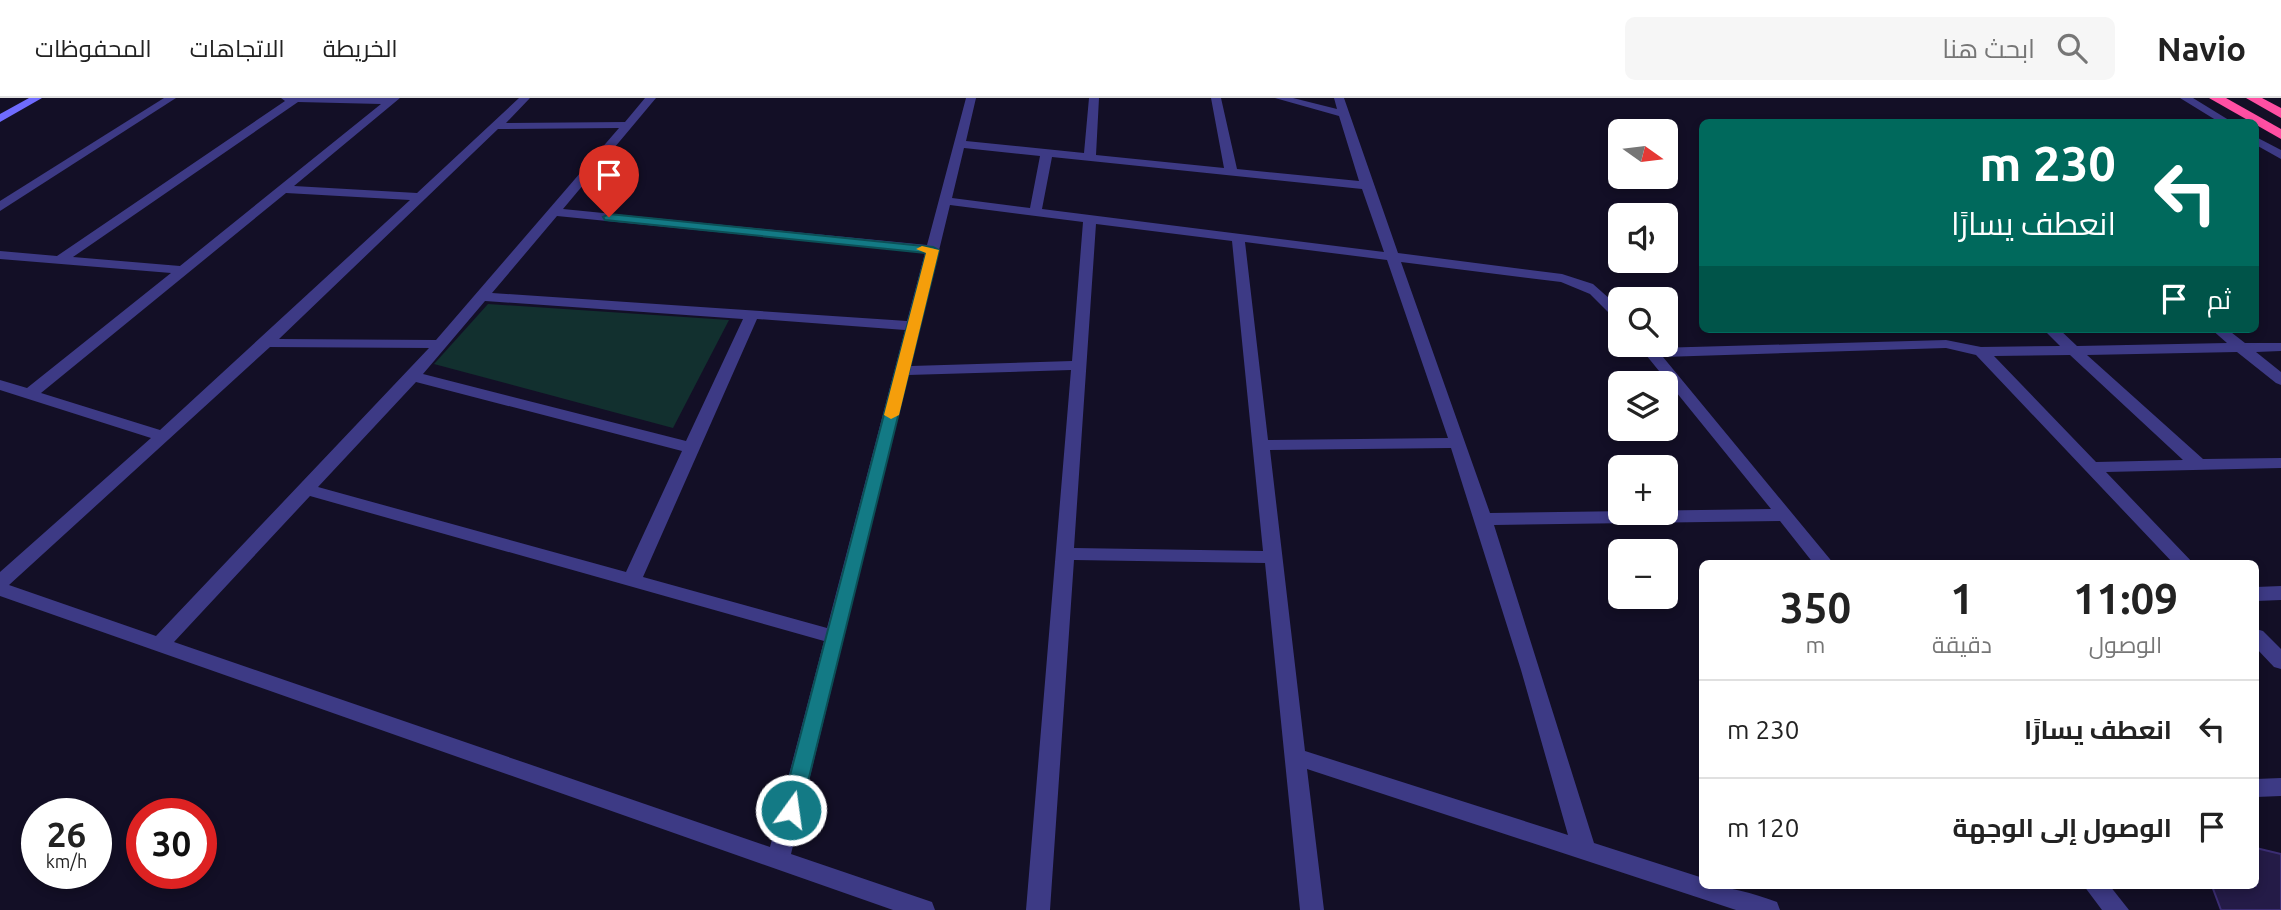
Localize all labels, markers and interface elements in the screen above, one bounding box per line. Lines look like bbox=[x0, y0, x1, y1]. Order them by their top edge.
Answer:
search box bbox=[1625, 17, 2115, 80]
icon: search bbox=[2053, 29, 2091, 67]
text: Navio bbox=[2157, 30, 2246, 67]
text: ابحث هنا bbox=[1942, 34, 2035, 63]
text: المحفوظات bbox=[35, 35, 152, 62]
text: الاتجاهات bbox=[190, 35, 285, 62]
text: الخريطة bbox=[323, 35, 398, 62]
north arrow bbox=[1608, 119, 1678, 189]
map controls bbox=[1608, 119, 1678, 609]
text: 230 m bbox=[1979, 135, 2116, 190]
pin bbox=[579, 145, 639, 217]
icon: left bbox=[2140, 147, 2231, 238]
icon: arrive bbox=[590, 156, 628, 194]
button: sound bbox=[1608, 203, 1678, 273]
text: انعطف يسارًا bbox=[1951, 205, 2116, 241]
icon: arrive bbox=[2155, 280, 2193, 318]
text: ثم bbox=[2207, 285, 2231, 314]
button: search bbox=[1608, 287, 1678, 357]
button: layers bbox=[1608, 371, 1678, 441]
button: + bbox=[1608, 455, 1678, 525]
button: − bbox=[1608, 539, 1678, 609]
text: 1 bbox=[1950, 575, 1974, 622]
text: 11:09 bbox=[2073, 575, 2178, 622]
text: 350 bbox=[1780, 584, 1851, 631]
text: m bbox=[1806, 632, 1825, 657]
text: دقيقة bbox=[1932, 632, 1992, 657]
text: الوصول bbox=[2089, 632, 2162, 657]
icon: left bbox=[2193, 710, 2231, 748]
text: 230 m bbox=[1727, 715, 1799, 744]
text: انعطف يسارًا bbox=[2024, 715, 2172, 744]
position arrow bbox=[754, 773, 828, 847]
speed limit sign: 30 bbox=[126, 798, 217, 889]
icon: arrive bbox=[2193, 808, 2231, 846]
text: 120 m bbox=[1727, 813, 1799, 842]
text: الوصول إلى الوجهة bbox=[1953, 813, 2172, 842]
text: 26 bbox=[47, 814, 86, 854]
text: km/h bbox=[46, 851, 87, 871]

